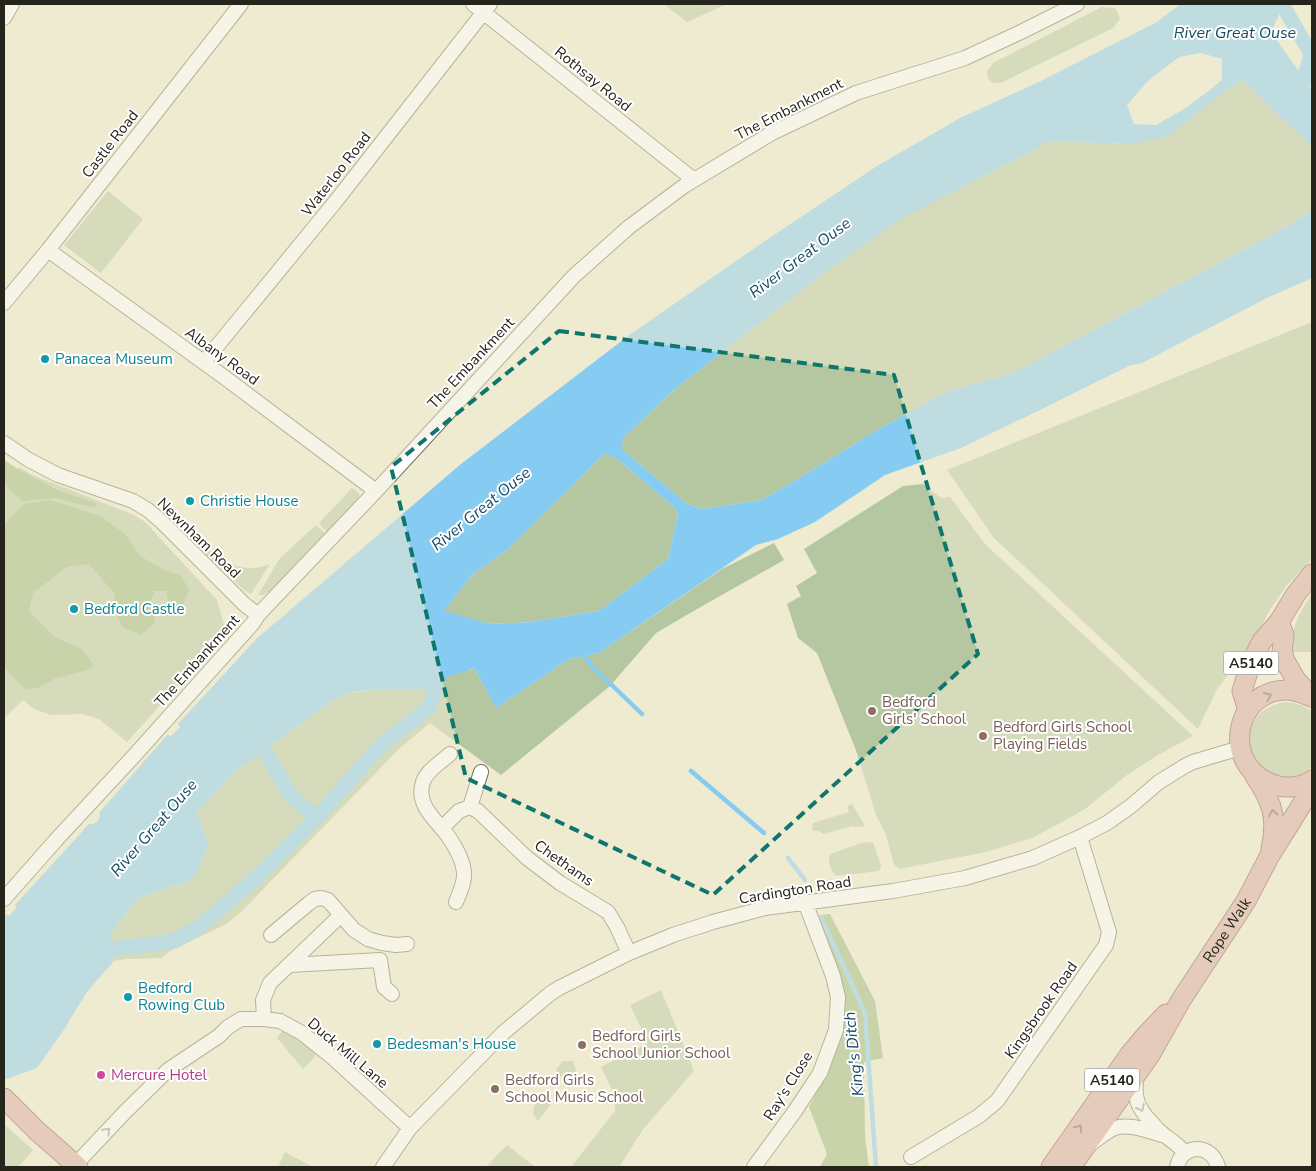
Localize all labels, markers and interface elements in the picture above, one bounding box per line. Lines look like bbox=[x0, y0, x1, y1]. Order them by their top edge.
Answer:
water label: River Great Ouse bbox=[1174, 22, 1297, 44]
street label: Rothsay Road bbox=[550, 42, 636, 116]
street label: The Embankment bbox=[732, 73, 847, 145]
street label: Castle Road bbox=[77, 106, 143, 182]
street label: Waterloo Road bbox=[297, 128, 375, 220]
water label: River Great Ouse bbox=[745, 212, 856, 304]
street label: The Embankment bbox=[423, 312, 519, 413]
street label: Albany Road bbox=[181, 322, 263, 390]
place label: Panacea Museum bbox=[55, 349, 173, 369]
marker: Panacea Museum bbox=[39, 353, 51, 365]
water label: River Great Ouse bbox=[427, 462, 536, 556]
place label: Christie House bbox=[200, 491, 299, 511]
street label: Newnham Road bbox=[153, 493, 245, 583]
marker: Christie House bbox=[184, 495, 196, 507]
place label: Bedford Castle bbox=[84, 599, 184, 619]
marker: Bedford Castle bbox=[68, 603, 80, 615]
street label: The Embankment bbox=[150, 610, 245, 712]
road number: A5140 bbox=[1224, 651, 1278, 674]
one-way arrow bbox=[1263, 691, 1272, 702]
place label: Bedford Girls' School bbox=[882, 692, 967, 729]
marker: Bedford Girls' School bbox=[866, 705, 878, 717]
place label: Bedford Girls School Playing Fields bbox=[993, 717, 1132, 754]
marker: Bedford Girls School Playing Fields bbox=[977, 730, 989, 742]
water label: River Great Ouse bbox=[106, 774, 203, 881]
one-way arrow bbox=[1268, 809, 1278, 818]
street label: Chethams bbox=[530, 835, 598, 891]
street label: Cardington Road bbox=[737, 871, 853, 909]
street label: Rope Walk bbox=[1198, 893, 1256, 967]
street label: Kingsbrook Road bbox=[1000, 957, 1082, 1063]
place label: Bedford Rowing Club bbox=[138, 978, 225, 1015]
marker: Bedford Rowing Club bbox=[122, 991, 134, 1003]
water label: King's Ditch bbox=[839, 1011, 869, 1097]
street label: Duck Mill Lane bbox=[303, 1013, 393, 1093]
place label: Bedford Girls School Junior School bbox=[592, 1026, 731, 1063]
place label: Bedesman's House bbox=[387, 1034, 516, 1054]
marker: Bedesman's House bbox=[371, 1038, 383, 1050]
marker: Bedford Girls School Junior School bbox=[576, 1039, 588, 1051]
street label: Ray's Close bbox=[759, 1048, 817, 1124]
place label: Mercure Hotel bbox=[111, 1065, 207, 1085]
road number: A5140 bbox=[1084, 1068, 1140, 1092]
marker: Mercure Hotel bbox=[95, 1069, 107, 1081]
place label: Bedford Girls School Music School bbox=[505, 1070, 644, 1107]
marker: Bedford Girls School Music School bbox=[489, 1083, 501, 1095]
one-way arrow bbox=[1135, 1102, 1145, 1111]
one-way arrow bbox=[1073, 1124, 1082, 1134]
one-way arrow bbox=[102, 1127, 111, 1136]

